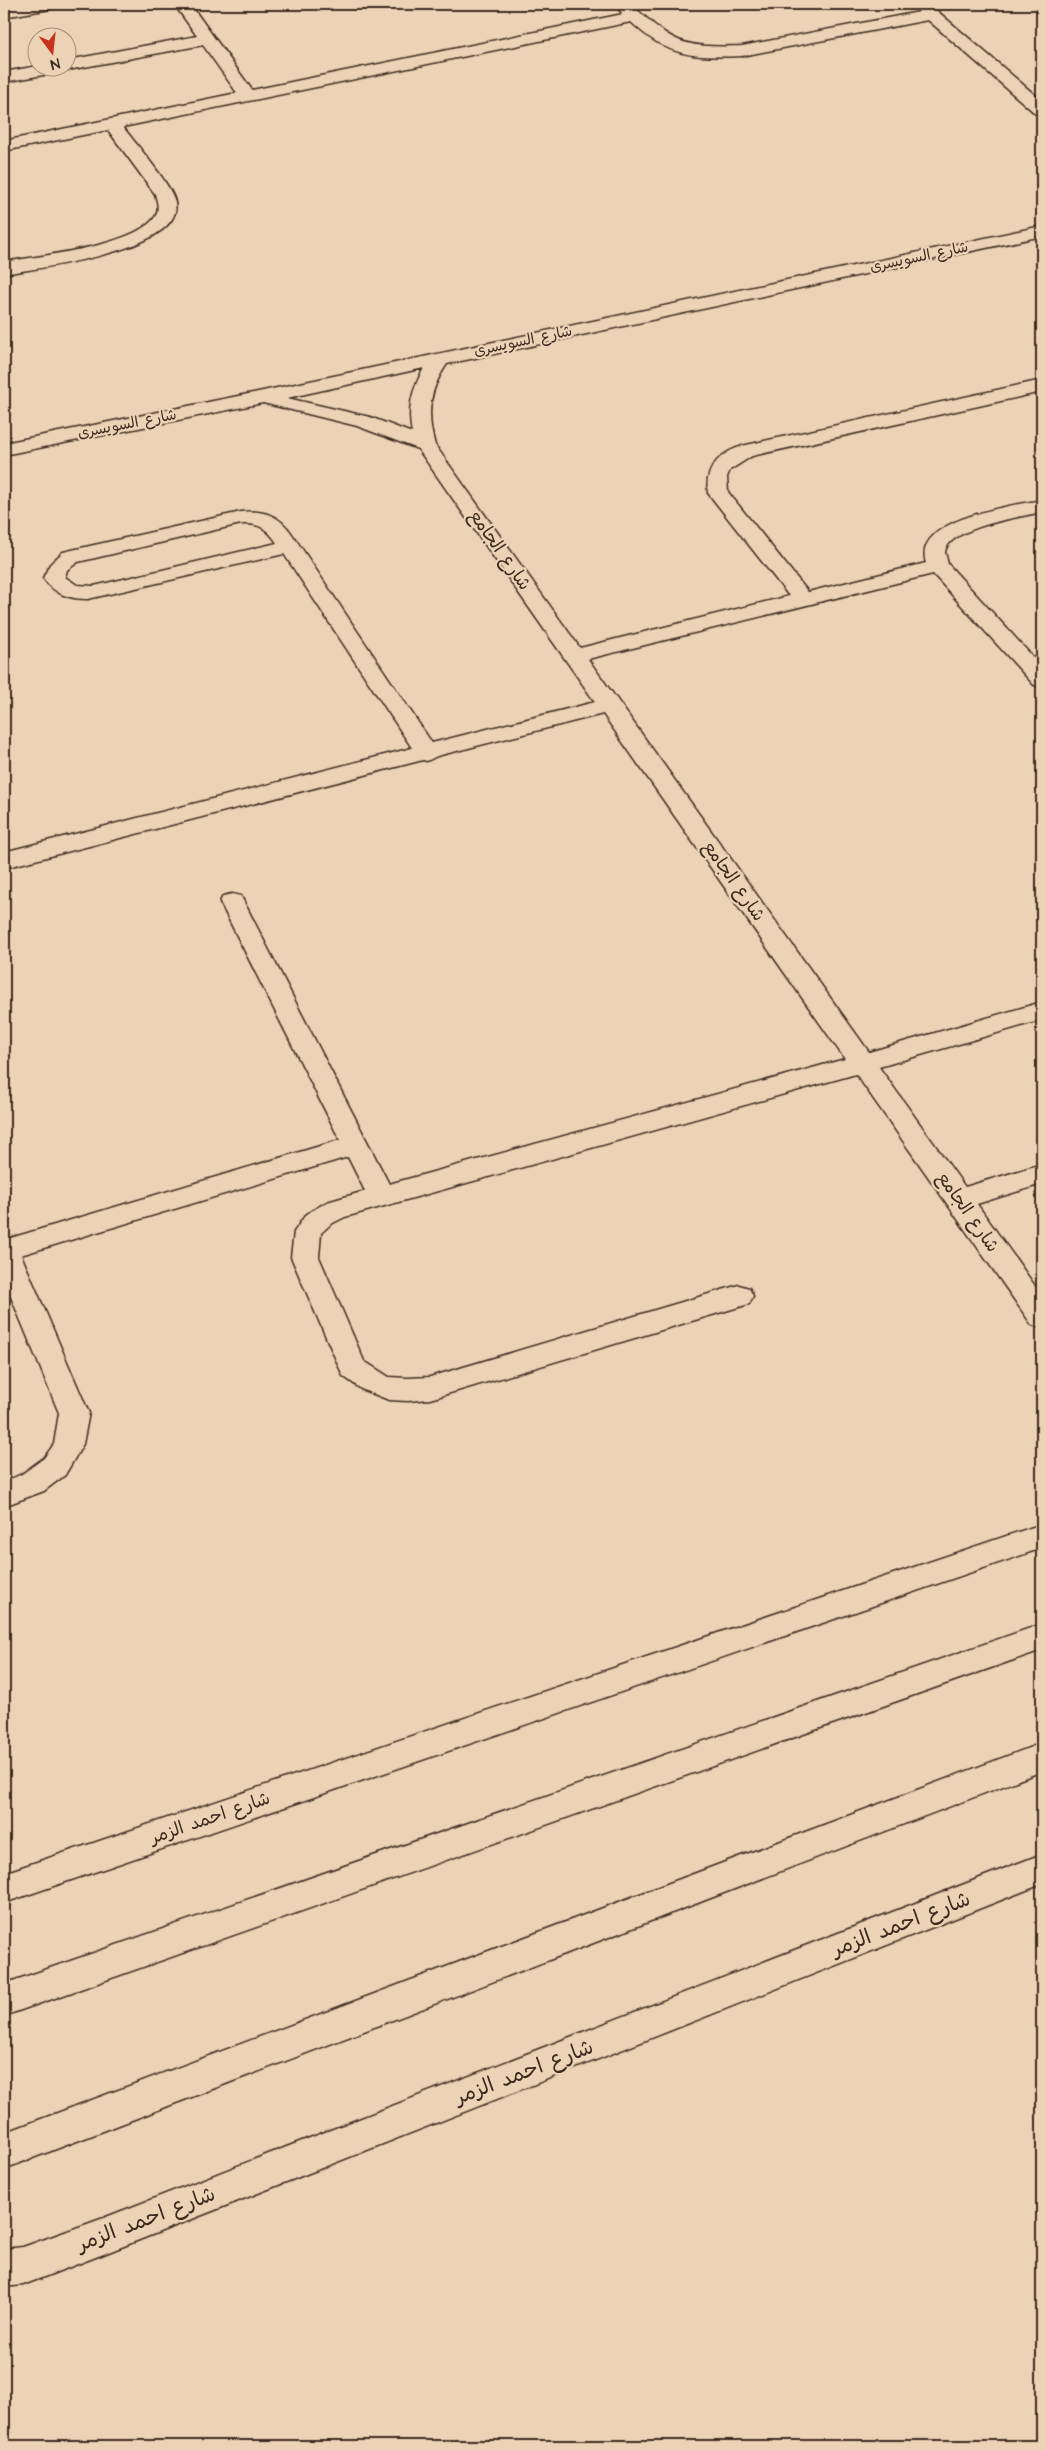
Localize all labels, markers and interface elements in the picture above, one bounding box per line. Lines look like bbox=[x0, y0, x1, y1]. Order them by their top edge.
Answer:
north arrow bbox=[28, 28, 78, 78]
text: N bbox=[48, 53, 62, 74]
street label: شارع السويسرى bbox=[868, 236, 970, 278]
street label: شارع السويسرى bbox=[472, 320, 574, 362]
street label: شارع السويسرى bbox=[76, 404, 178, 444]
street label: شارع الجامع bbox=[463, 505, 537, 595]
street label: شارع الجامع bbox=[697, 836, 771, 926]
street label: شارع الجامع bbox=[931, 1167, 1005, 1257]
street label: شارع احمد الزمر bbox=[145, 1786, 273, 1851]
street label: شارع احمد الزمر bbox=[826, 1884, 975, 1965]
street label: شارع احمد الزمر bbox=[449, 2032, 598, 2113]
street label: شارع احمد الزمر bbox=[71, 2179, 220, 2260]

